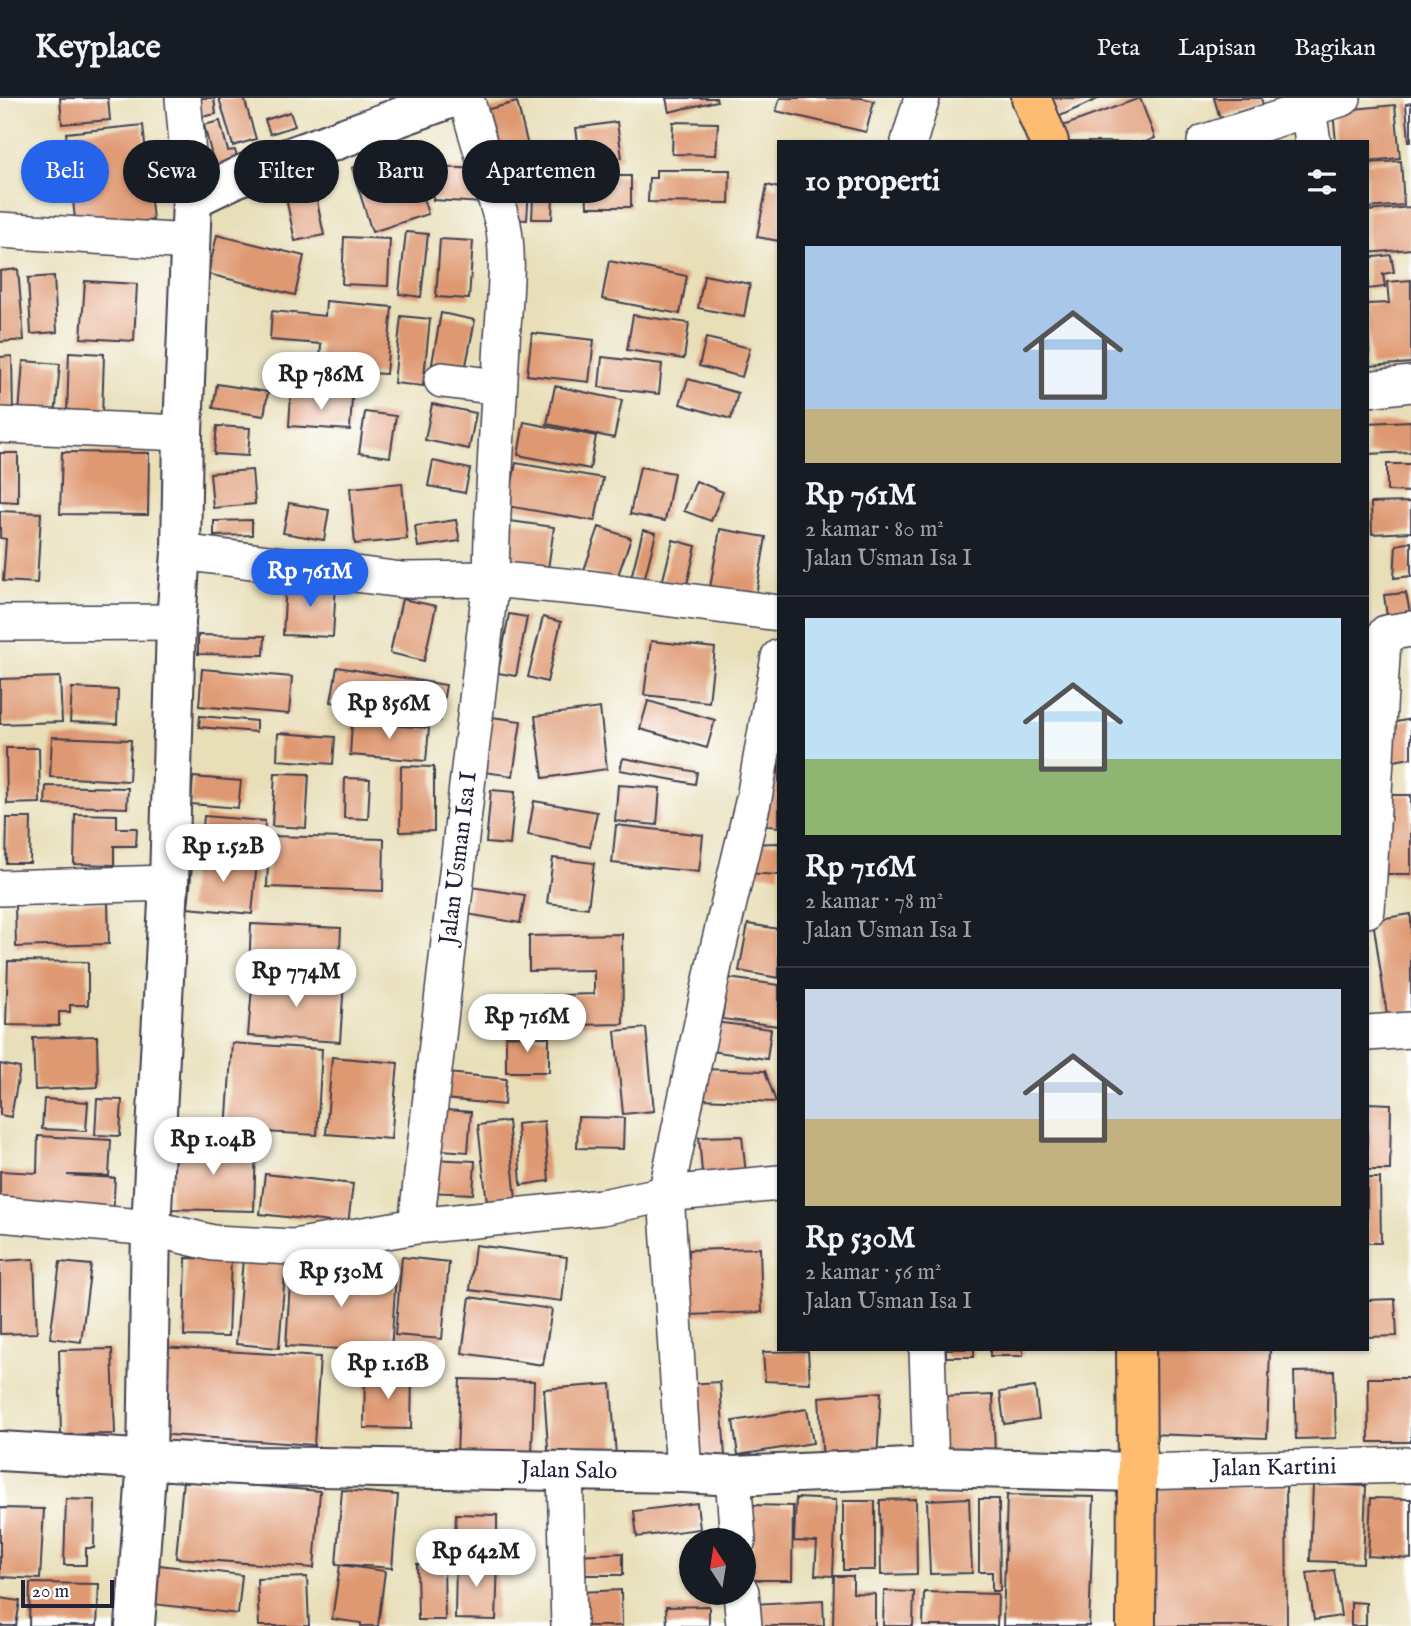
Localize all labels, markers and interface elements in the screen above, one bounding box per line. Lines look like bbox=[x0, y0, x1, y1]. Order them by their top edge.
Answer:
text: Keyplace bbox=[35, 27, 161, 69]
text: Peta bbox=[1097, 33, 1140, 64]
text: Lapisan bbox=[1178, 33, 1256, 64]
text: Bagikan bbox=[1294, 33, 1376, 64]
chip: Beli bbox=[21, 140, 109, 203]
chip: Sewa bbox=[123, 140, 220, 203]
chip: Filter bbox=[234, 140, 339, 203]
chip: Baru bbox=[353, 140, 448, 203]
chip: Apartemen bbox=[462, 140, 620, 203]
text: 10 properti bbox=[805, 163, 940, 201]
icon: filters bbox=[1303, 163, 1341, 201]
icon: home bbox=[1010, 292, 1136, 418]
pin: Rp 786M bbox=[256, 352, 386, 412]
text: Rp 786M bbox=[278, 360, 364, 389]
text: Rp 761M bbox=[805, 477, 916, 515]
text: 2 kamar · 80 m² bbox=[805, 515, 944, 544]
text: Jalan Usman Isa I bbox=[805, 544, 972, 573]
pin: Rp 761M bbox=[245, 550, 375, 609]
text: Rp 761M bbox=[267, 557, 353, 586]
icon: home bbox=[1010, 664, 1136, 790]
pin: Rp 856M bbox=[324, 682, 454, 741]
text: Rp 856M bbox=[347, 689, 431, 718]
street label: Jalan Usman Isa I bbox=[433, 770, 485, 949]
pin: Rp 1.52B bbox=[151, 824, 295, 884]
text: Rp 1.52B bbox=[182, 832, 264, 861]
text: Rp 716M bbox=[805, 849, 917, 887]
text: 2 kamar · 78 m² bbox=[805, 887, 943, 916]
text: Jalan Usman Isa I bbox=[805, 916, 972, 945]
pin: Rp 774M bbox=[231, 950, 361, 1009]
text: Rp 774M bbox=[251, 957, 341, 986]
pin: Rp 716M bbox=[462, 995, 592, 1054]
text: Rp 716M bbox=[484, 1002, 570, 1031]
icon: home bbox=[1010, 1035, 1136, 1161]
pin: Rp 1.04B bbox=[141, 1118, 285, 1177]
text: Rp 1.04B bbox=[170, 1125, 256, 1154]
text: Rp 530M bbox=[805, 1220, 916, 1258]
pin: Rp 530M bbox=[276, 1250, 406, 1309]
text: Rp 530M bbox=[299, 1257, 383, 1286]
text: 2 kamar · 56 m² bbox=[805, 1258, 942, 1287]
text: Jalan Usman Isa I bbox=[805, 1287, 972, 1316]
pin: Rp 1.16B bbox=[316, 1342, 460, 1401]
text: Rp 1.16B bbox=[347, 1349, 429, 1378]
street label: Jalan Kartini bbox=[1208, 1451, 1337, 1485]
street label: Jalan Salo bbox=[517, 1455, 618, 1487]
north arrow bbox=[679, 1528, 756, 1605]
map controls bbox=[679, 1528, 756, 1605]
pin: Rp 642M bbox=[411, 1530, 541, 1589]
text: Rp 642M bbox=[432, 1537, 520, 1566]
scale bar bbox=[21, 1577, 114, 1609]
text: 20 m bbox=[32, 1580, 69, 1604]

